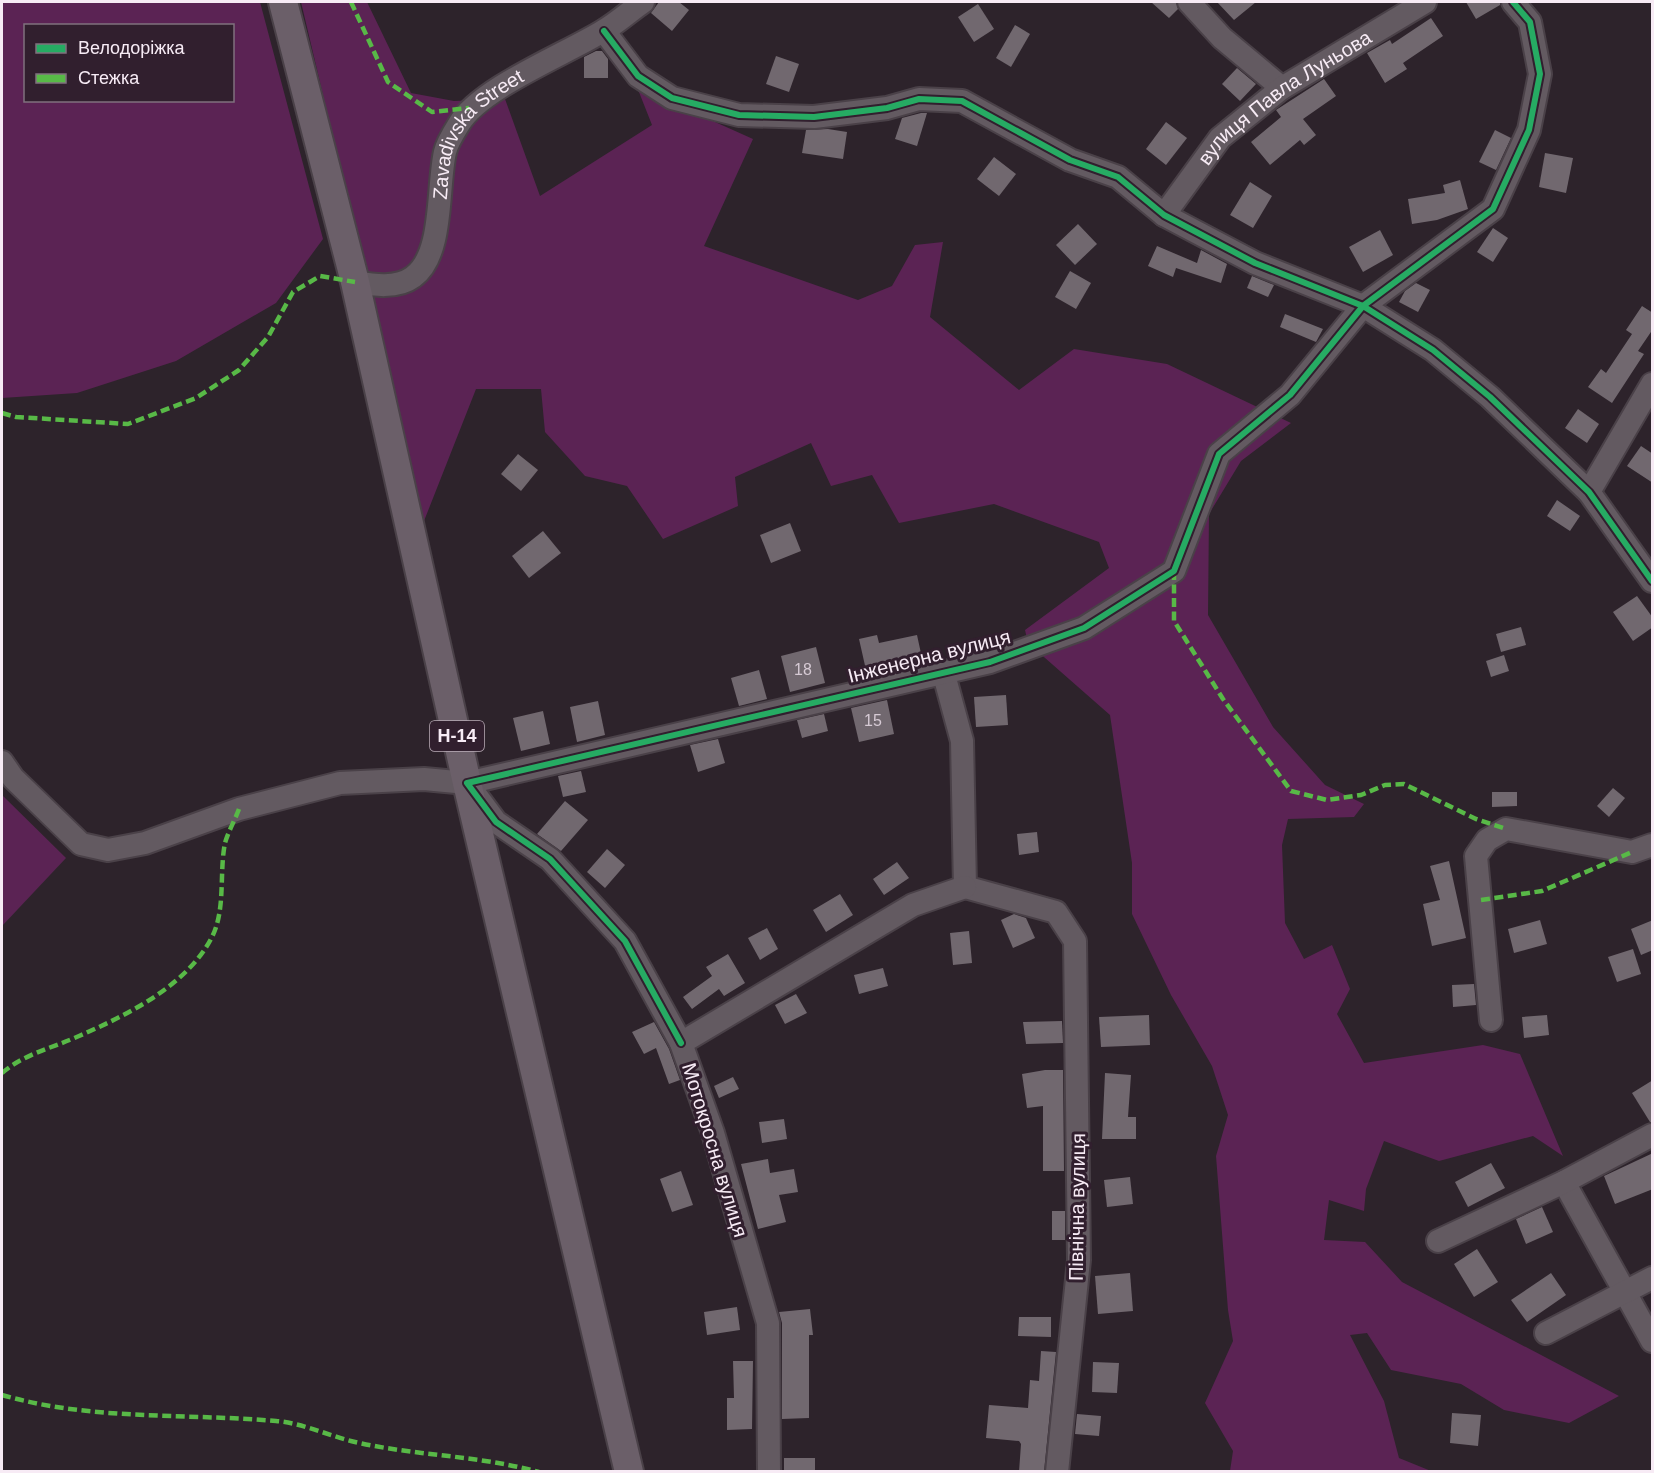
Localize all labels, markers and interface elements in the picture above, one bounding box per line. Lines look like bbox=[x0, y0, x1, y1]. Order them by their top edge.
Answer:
legend bbox=[24, 24, 234, 102]
street label: вулиця Павла Луньова bbox=[1193, 25, 1376, 169]
text: Велодоріжка bbox=[78, 38, 186, 58]
street label: Zavadivska Street bbox=[429, 65, 527, 200]
text: Стежка bbox=[78, 68, 140, 88]
street label: Інженерна вулиця bbox=[845, 625, 1013, 687]
house number: 18 bbox=[794, 661, 812, 678]
house number: 15 bbox=[864, 712, 882, 729]
road number: Н-14 bbox=[430, 721, 484, 751]
street label: Мотокросна вулиця bbox=[678, 1060, 752, 1240]
street label: Північна вулиця bbox=[1065, 1133, 1089, 1281]

